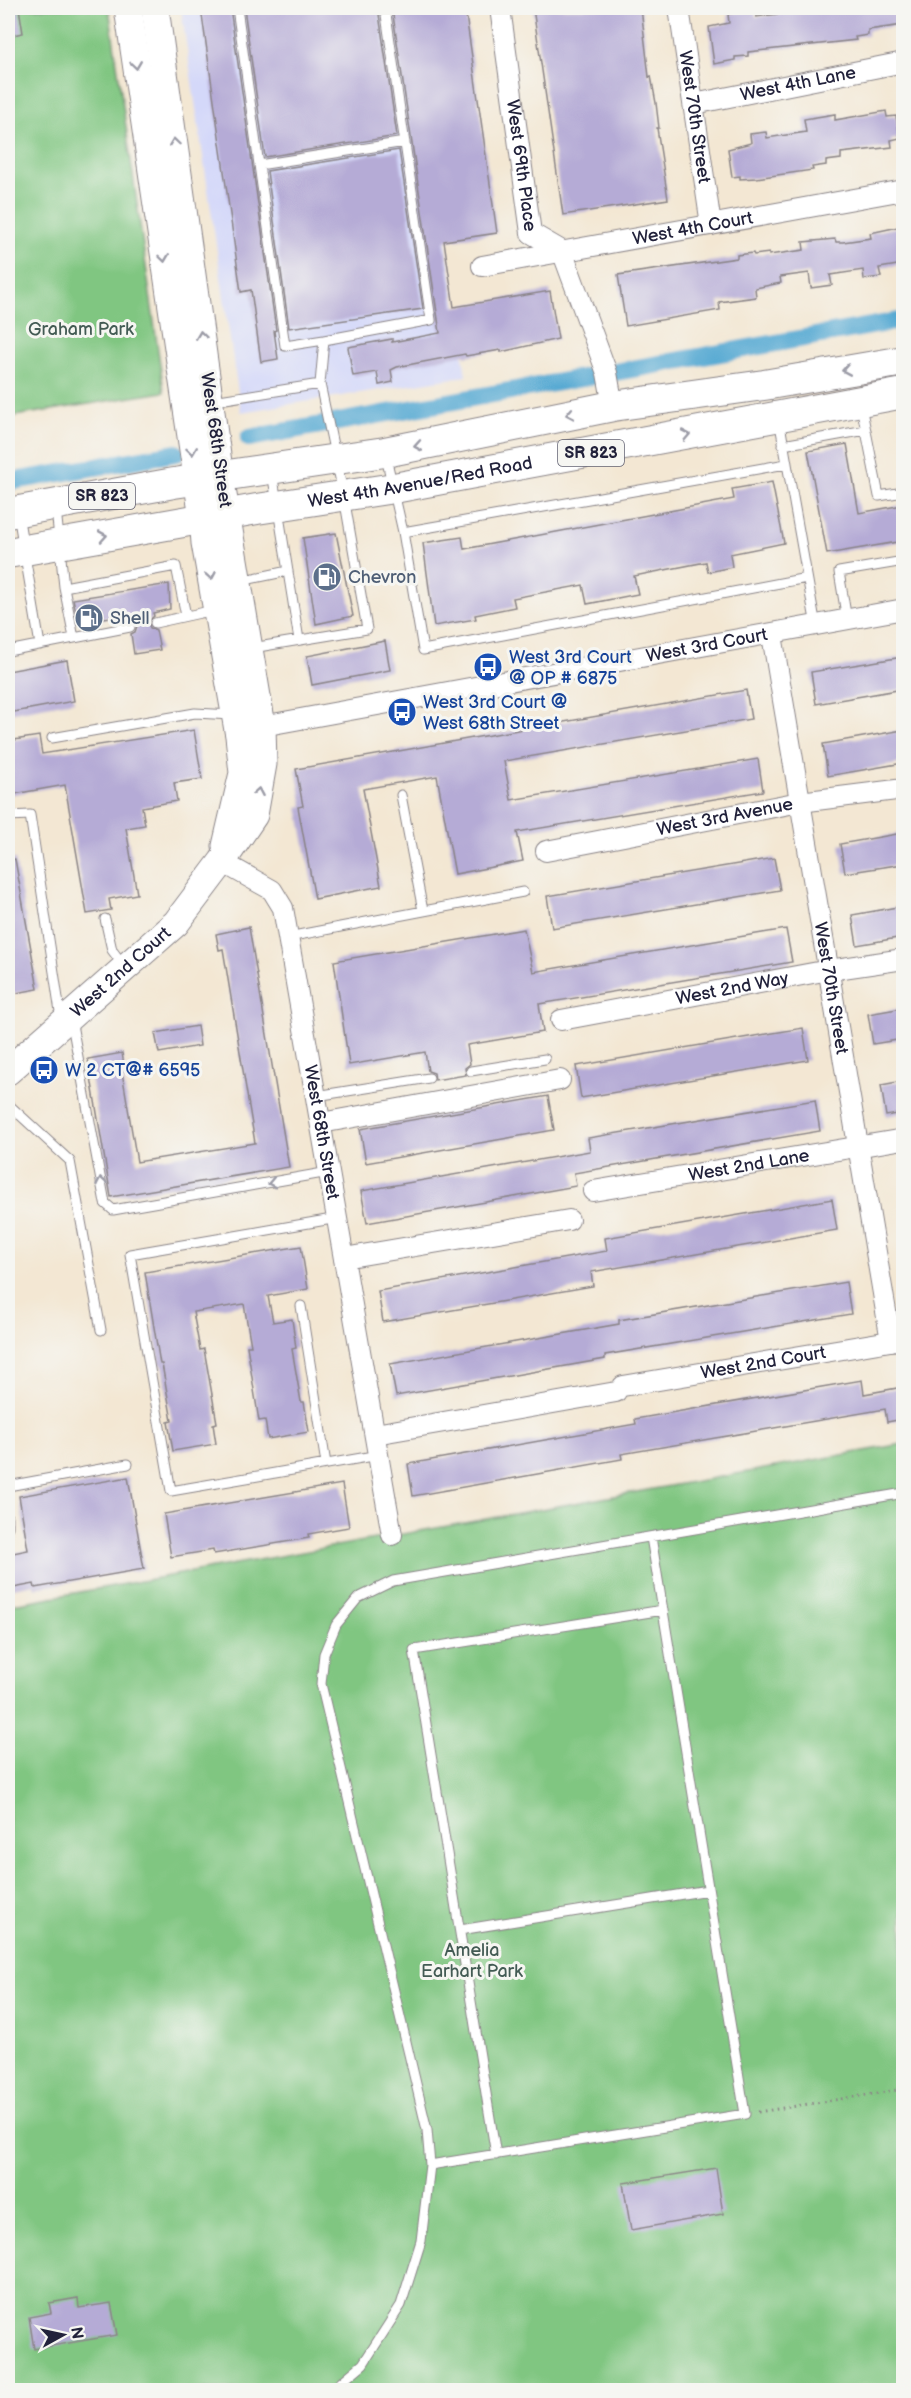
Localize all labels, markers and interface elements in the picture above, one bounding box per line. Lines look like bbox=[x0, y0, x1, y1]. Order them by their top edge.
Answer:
street label: West 70th Street bbox=[675, 49, 715, 185]
one-way arrow bbox=[129, 61, 141, 70]
street label: West 4th Lane bbox=[738, 61, 858, 105]
street label: West 69th Place bbox=[502, 98, 541, 233]
one-way arrow bbox=[168, 138, 181, 147]
street label: West 4th Court bbox=[631, 207, 755, 249]
one-way arrow bbox=[157, 254, 169, 263]
park label: Graham Park bbox=[28, 319, 134, 340]
one-way arrow bbox=[195, 331, 208, 340]
one-way arrow bbox=[841, 363, 851, 376]
street label: West 68th Street bbox=[196, 371, 236, 509]
one-way arrow bbox=[566, 407, 576, 420]
one-way arrow bbox=[681, 429, 691, 442]
one-way arrow bbox=[414, 439, 424, 452]
road number: SR 823 bbox=[558, 440, 624, 466]
one-way arrow bbox=[185, 447, 197, 456]
street label: West 4th Avenue/Red Road bbox=[306, 452, 534, 512]
road number: SR 823 bbox=[69, 483, 135, 509]
one-way arrow bbox=[98, 530, 108, 542]
fuel station icon: Chevron bbox=[311, 561, 343, 593]
place label: Chevron bbox=[348, 567, 417, 588]
one-way arrow bbox=[204, 571, 217, 581]
fuel station icon: Shell bbox=[73, 602, 105, 634]
place label: Shell bbox=[110, 608, 150, 629]
street label: West 3rd Court bbox=[644, 624, 770, 666]
place label: West 3rd Court @ OP # 6875 bbox=[509, 647, 632, 689]
bus stop icon: West 3rd Court @ OP # 6875 bbox=[472, 651, 504, 683]
place label: West 3rd Court @ West 68th Street bbox=[423, 692, 567, 734]
bus stop icon: West 3rd Court @ West 68th Street bbox=[386, 696, 418, 728]
one-way arrow bbox=[251, 788, 264, 798]
street label: West 3rd Avenue bbox=[655, 793, 795, 840]
street label: West 70th Street bbox=[810, 920, 853, 1056]
street label: West 2nd Court bbox=[66, 922, 175, 1022]
street label: West 2nd Way bbox=[674, 967, 791, 1009]
bus stop icon: W 2 CT@# 6595 bbox=[28, 1054, 60, 1086]
place label: W 2 CT@# 6595 bbox=[65, 1060, 200, 1081]
street label: West 68th Street bbox=[300, 1063, 344, 1202]
street label: West 2nd Lane bbox=[687, 1144, 811, 1185]
one-way arrow bbox=[95, 1176, 108, 1186]
one-way arrow bbox=[267, 1176, 277, 1189]
street label: West 2nd Court bbox=[699, 1341, 828, 1383]
park label: Amelia Earhart Park bbox=[421, 1940, 523, 1982]
north arrow bbox=[33, 2305, 93, 2365]
text: N bbox=[66, 2326, 87, 2340]

